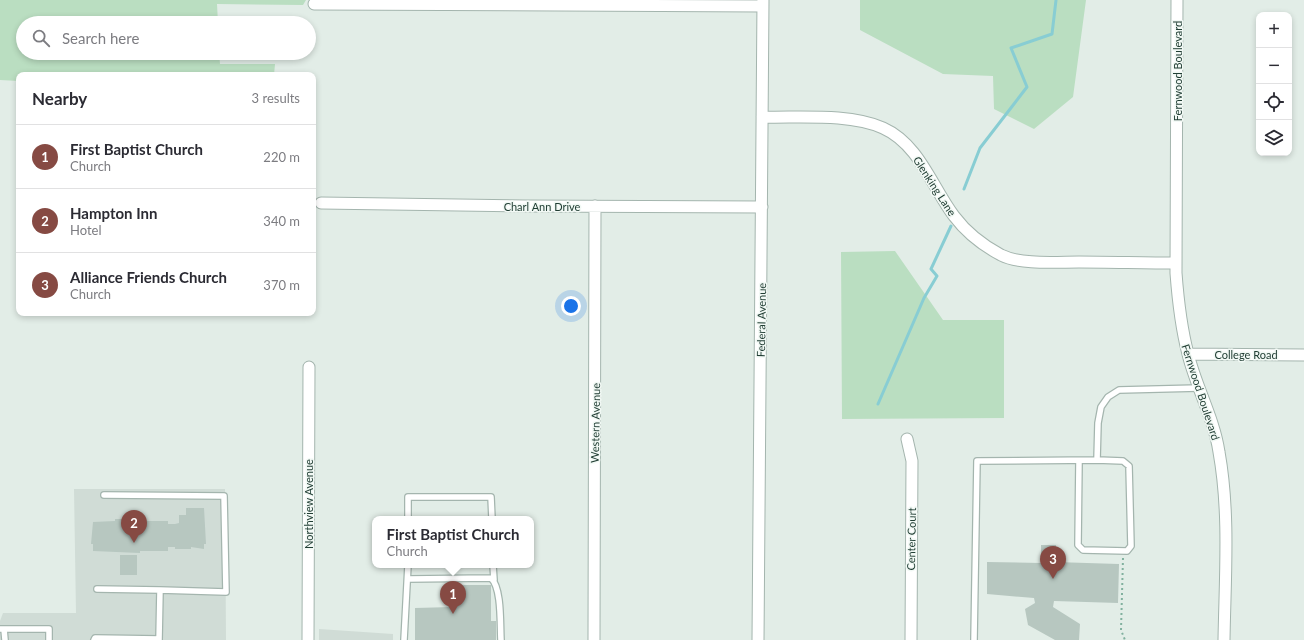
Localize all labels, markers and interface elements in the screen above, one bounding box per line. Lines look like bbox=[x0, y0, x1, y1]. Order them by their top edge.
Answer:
map controls bbox=[1256, 12, 1292, 156]
button: + bbox=[1256, 12, 1292, 48]
search box bbox=[16, 16, 316, 60]
street label: Fernwood Boulevard bbox=[1171, 21, 1184, 121]
icon: search bbox=[30, 27, 52, 49]
text: Search here bbox=[62, 29, 139, 47]
button: − bbox=[1256, 48, 1292, 84]
button: locate bbox=[1256, 84, 1292, 120]
text: Nearby bbox=[32, 88, 87, 109]
text: 3 results bbox=[252, 90, 300, 106]
button: layers bbox=[1256, 120, 1292, 156]
text: First Baptist Church bbox=[70, 140, 203, 158]
text: 1 bbox=[41, 149, 49, 165]
text: 220 m bbox=[263, 149, 300, 165]
street label: Glenking Lane bbox=[911, 154, 959, 218]
text: Church bbox=[70, 158, 111, 174]
street label: Charl Ann Drive bbox=[504, 200, 581, 213]
text: Hampton Inn bbox=[70, 204, 157, 222]
text: 2 bbox=[41, 213, 49, 229]
text: 340 m bbox=[263, 213, 300, 229]
text: Hotel bbox=[70, 222, 102, 238]
text: Alliance Friends Church bbox=[70, 268, 227, 286]
text: 3 bbox=[41, 277, 49, 293]
text: 370 m bbox=[263, 277, 300, 293]
street label: Federal Avenue bbox=[754, 283, 768, 357]
text: Church bbox=[70, 286, 111, 302]
your location bbox=[561, 296, 581, 316]
street label: Fernwood Boulevard bbox=[1179, 342, 1223, 442]
street label: College Road bbox=[1214, 348, 1278, 361]
street label: Western Avenue bbox=[588, 383, 602, 463]
street label: Northview Avenue bbox=[302, 459, 315, 549]
street label: Center Court bbox=[904, 507, 918, 571]
pin: 2 bbox=[121, 510, 147, 543]
popup bbox=[372, 516, 534, 568]
text: First Baptist Church bbox=[387, 525, 519, 543]
text: Church bbox=[387, 543, 428, 559]
pin: 3 bbox=[1040, 546, 1066, 579]
pin: 1 bbox=[440, 581, 466, 614]

